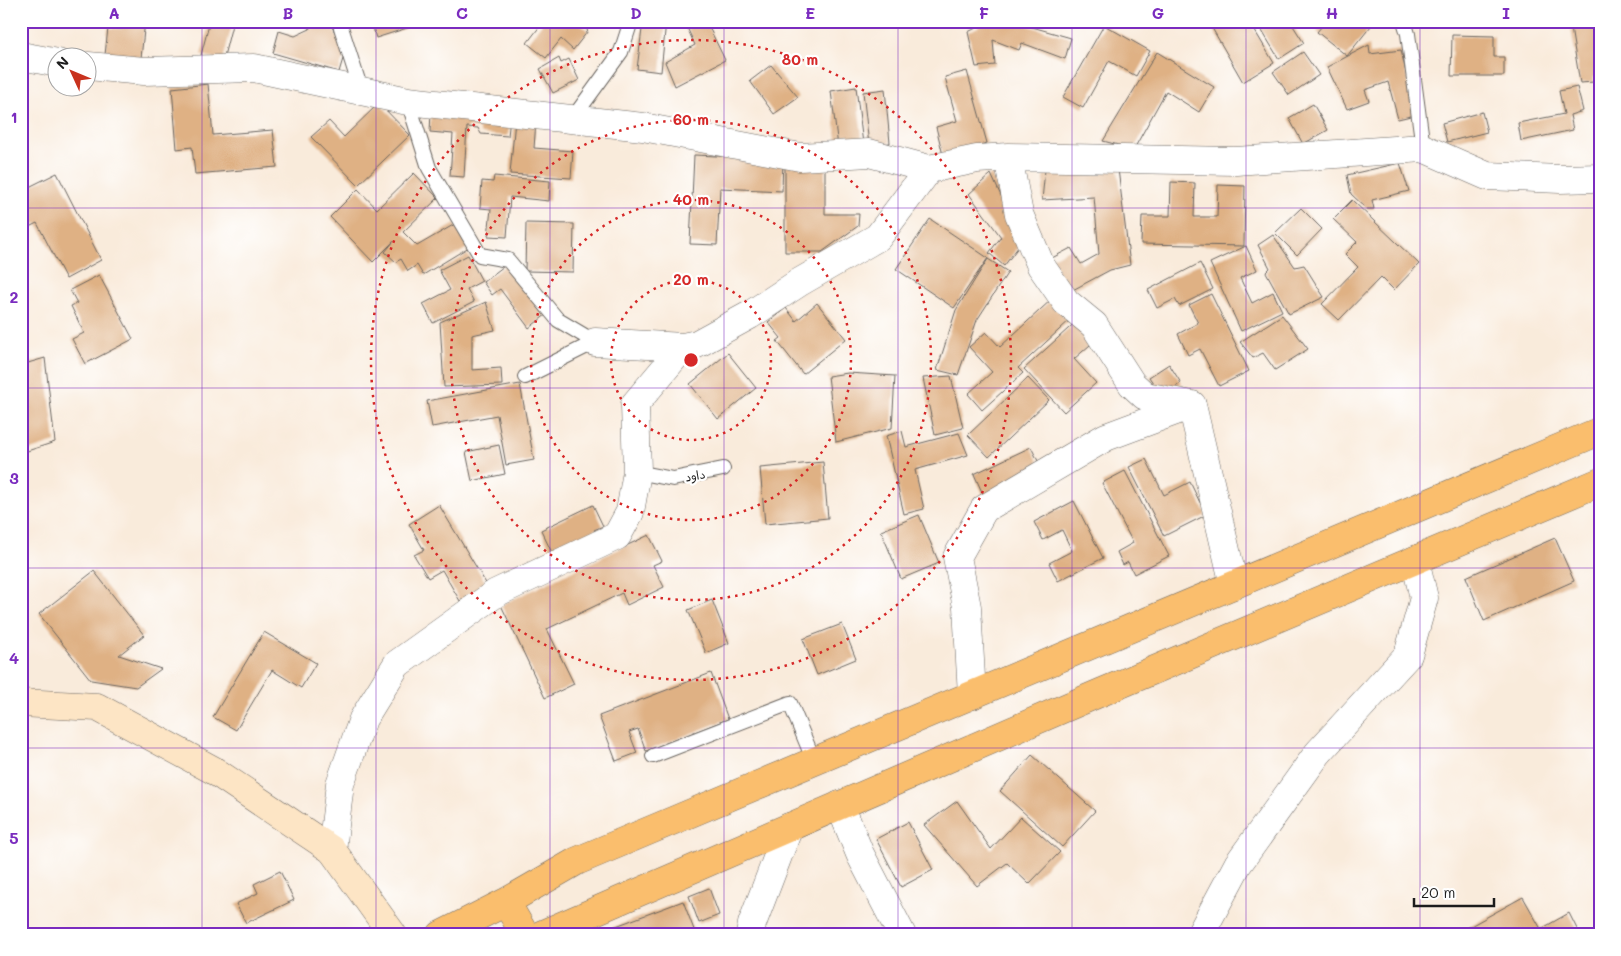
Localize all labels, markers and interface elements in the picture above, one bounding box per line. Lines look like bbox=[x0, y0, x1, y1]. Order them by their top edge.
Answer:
text: A bbox=[108, 2, 120, 23]
text: B bbox=[283, 2, 293, 23]
text: C bbox=[456, 2, 468, 23]
text: D bbox=[630, 2, 642, 23]
text: E bbox=[805, 2, 815, 23]
text: F bbox=[979, 2, 989, 23]
text: G bbox=[1152, 2, 1164, 23]
text: H bbox=[1326, 2, 1338, 23]
text: I bbox=[1502, 2, 1510, 23]
north arrow bbox=[48, 48, 98, 98]
text: 80 m bbox=[782, 49, 818, 69]
text: N bbox=[52, 52, 73, 73]
text: 1 bbox=[10, 106, 18, 127]
text: 60 m bbox=[673, 109, 709, 129]
text: 40 m bbox=[673, 189, 709, 209]
text: 20 m bbox=[673, 269, 709, 289]
text: 2 bbox=[10, 286, 19, 307]
centre of rings bbox=[682, 351, 700, 369]
street label: داود bbox=[683, 465, 707, 486]
text: 3 bbox=[9, 467, 19, 488]
text: 4 bbox=[9, 647, 19, 668]
text: 5 bbox=[9, 827, 19, 848]
scale bar bbox=[1414, 876, 1494, 908]
text: 20 m bbox=[1421, 882, 1455, 902]

